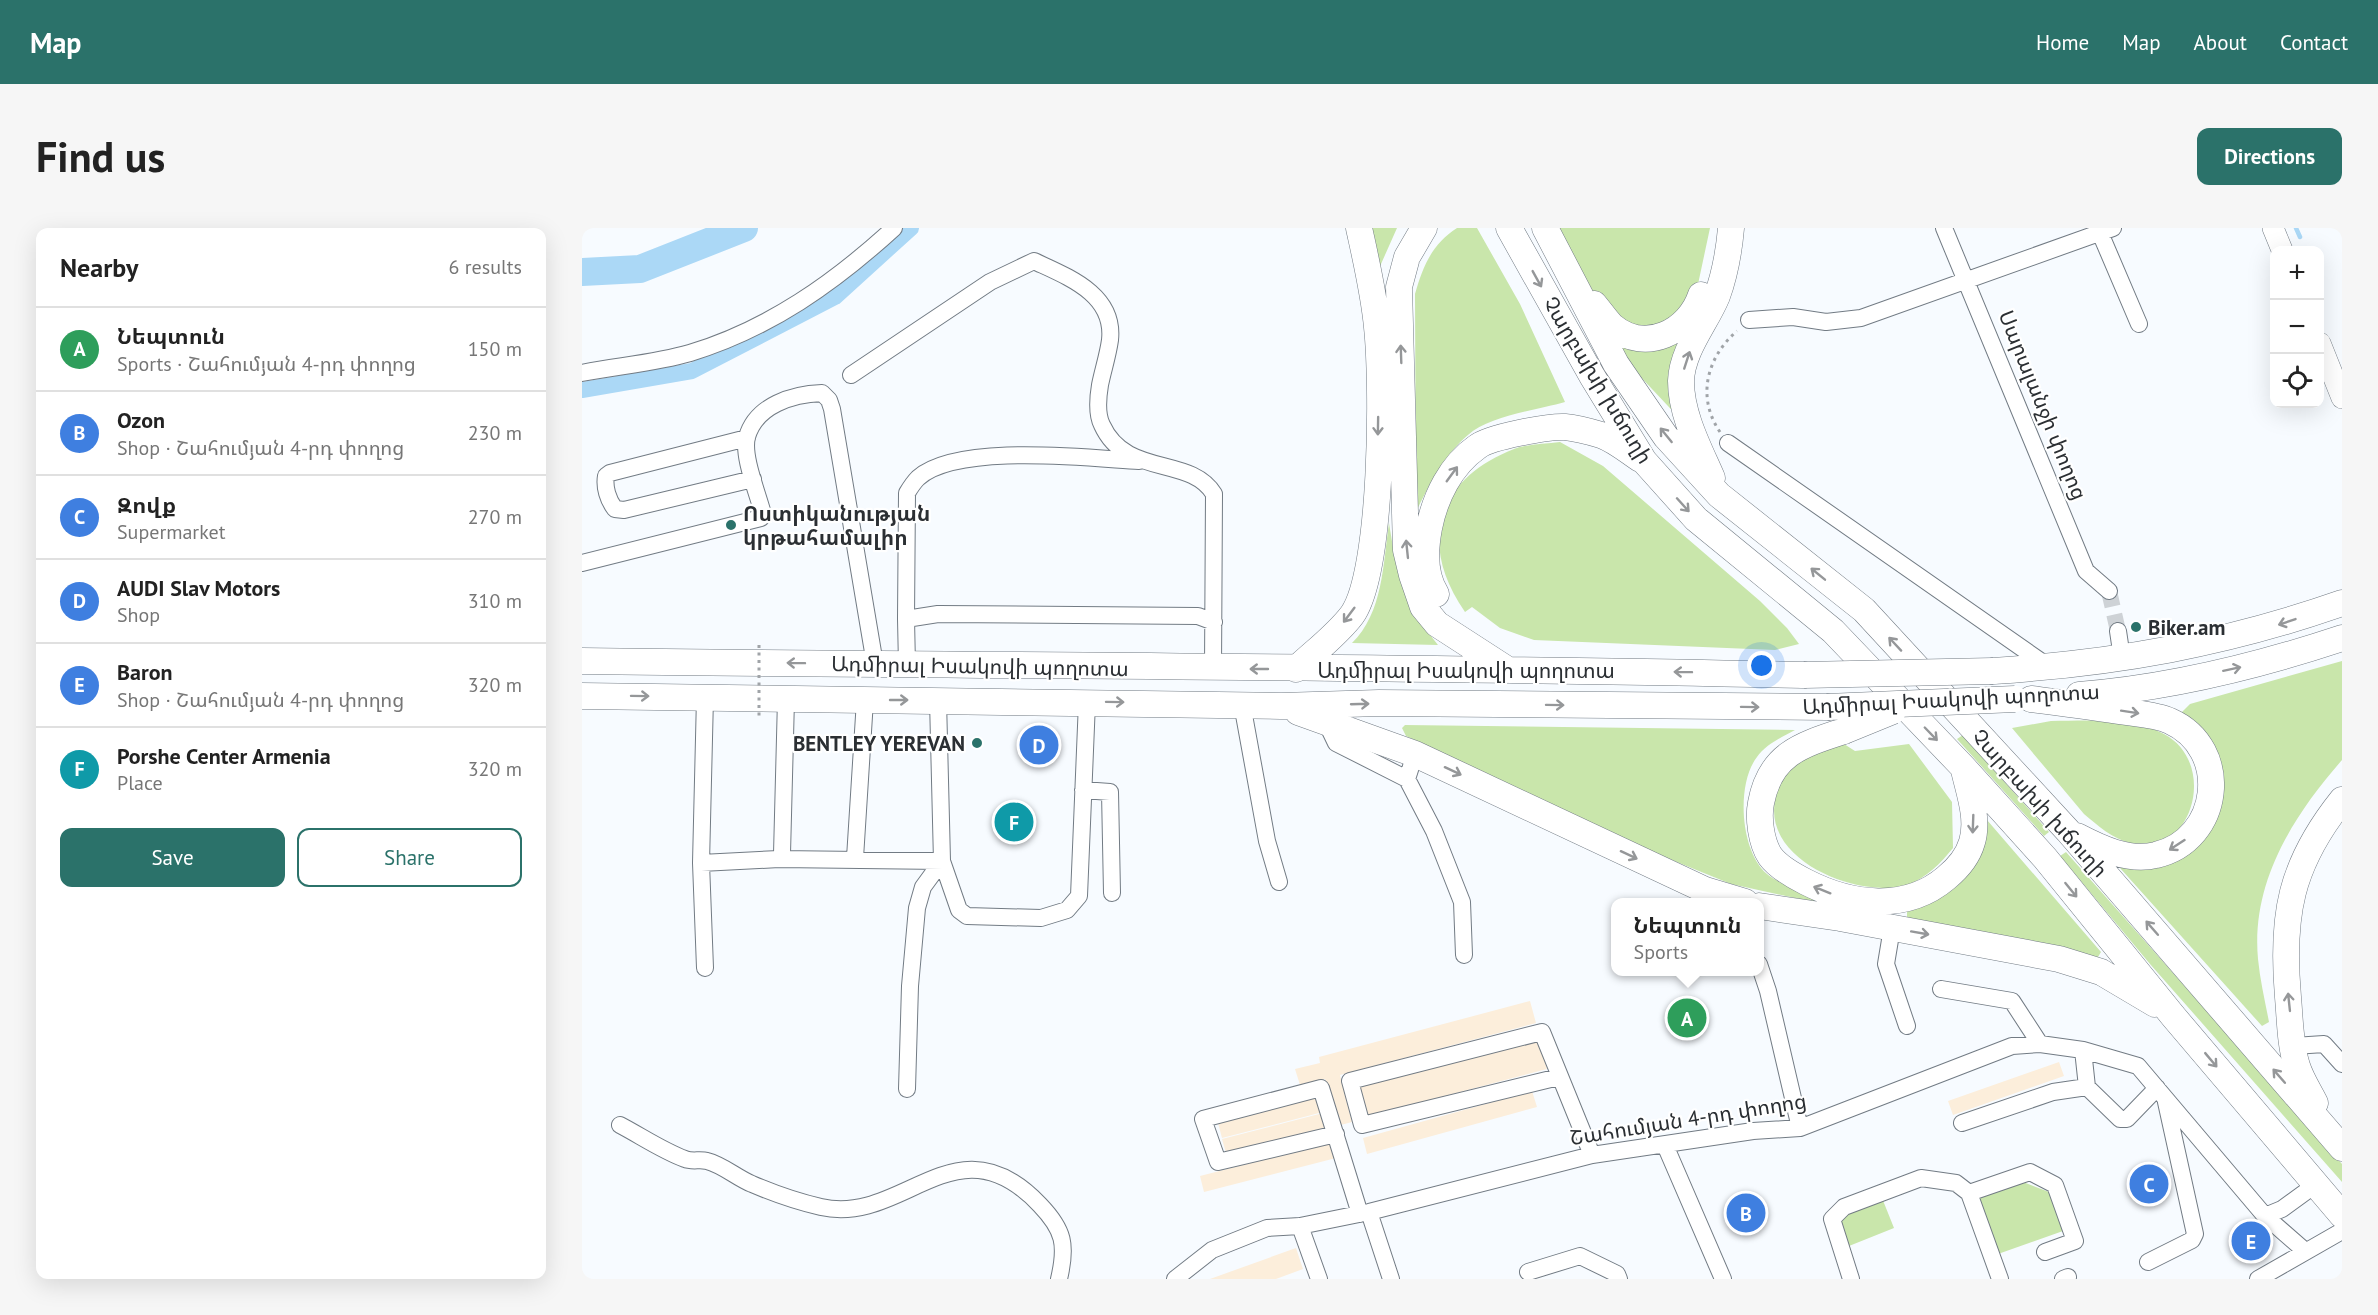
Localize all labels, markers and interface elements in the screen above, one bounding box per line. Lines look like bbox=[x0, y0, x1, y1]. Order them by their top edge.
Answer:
text: Map bbox=[30, 24, 81, 61]
text: Home bbox=[2036, 29, 2089, 56]
text: Map bbox=[2122, 29, 2161, 56]
text: About bbox=[2194, 29, 2247, 56]
text: Contact bbox=[2280, 29, 2348, 56]
button: Directions bbox=[2197, 128, 2342, 185]
text: Find us bbox=[36, 129, 165, 184]
map controls bbox=[2270, 246, 2324, 408]
button: + bbox=[2270, 246, 2324, 300]
text: Nearby bbox=[60, 251, 138, 284]
text: 6 results bbox=[449, 254, 522, 280]
one-way arrow bbox=[1531, 270, 1543, 287]
street label: Չարբախի խճուղի bbox=[1537, 291, 1659, 469]
button: − bbox=[2270, 300, 2324, 354]
street label: Սարալանջի փողոց bbox=[1993, 306, 2093, 504]
text: Նեպտուն bbox=[117, 322, 225, 350]
text: A bbox=[73, 336, 86, 362]
text: 150 m bbox=[468, 336, 522, 362]
one-way arrow bbox=[1395, 345, 1407, 365]
text: Sports · Շահումյան 4-րդ փողոց bbox=[117, 351, 416, 377]
one-way arrow bbox=[1682, 351, 1693, 370]
button: locate bbox=[2270, 354, 2324, 408]
text: Ozon bbox=[117, 406, 165, 434]
one-way arrow bbox=[1372, 415, 1384, 435]
text: B bbox=[74, 420, 85, 446]
text: 230 m bbox=[468, 420, 522, 446]
one-way arrow bbox=[1660, 428, 1673, 444]
text: Shop · Շահումյան 4-րդ փողոց bbox=[117, 435, 404, 461]
one-way arrow bbox=[1446, 467, 1458, 483]
text: Զովք bbox=[117, 491, 176, 519]
one-way arrow bbox=[1676, 497, 1690, 512]
place label: Ոստիկանության կրթահամալիր bbox=[743, 500, 930, 551]
text: C bbox=[74, 504, 85, 530]
text: 270 m bbox=[468, 504, 522, 530]
marker: Ոստիկանության կրթահամալիր bbox=[724, 518, 738, 532]
text: Supermarket bbox=[117, 519, 225, 545]
one-way arrow bbox=[1401, 540, 1412, 560]
one-way arrow bbox=[1810, 567, 1826, 580]
text: AUDI Slav Motors bbox=[117, 574, 280, 602]
text: D bbox=[73, 588, 86, 614]
text: 310 m bbox=[468, 588, 522, 614]
text: Shop bbox=[117, 602, 160, 628]
one-way arrow bbox=[1343, 607, 1355, 623]
place label: Biker.am bbox=[2148, 614, 2225, 641]
one-way arrow bbox=[2278, 618, 2297, 629]
marker: Biker.am bbox=[2129, 620, 2143, 634]
one-way arrow bbox=[1888, 637, 1903, 652]
street label: Ադմիրալ Իսակովի պողոտա bbox=[831, 650, 1129, 682]
your location bbox=[1747, 651, 1776, 680]
street label: Ադմիրալ Իսակովի պողոտա bbox=[1317, 657, 1615, 684]
text: Baron bbox=[117, 658, 172, 686]
one-way arrow bbox=[786, 658, 806, 669]
one-way arrow bbox=[2223, 662, 2242, 674]
one-way arrow bbox=[1250, 663, 1270, 675]
one-way arrow bbox=[1673, 667, 1693, 678]
text: E bbox=[74, 672, 85, 698]
text: 320 m bbox=[468, 672, 522, 698]
street label: Ադմիրալ Իսակովի պողոտա bbox=[1802, 678, 2100, 720]
text: Shop · Շահումյան 4-րդ փողոց bbox=[117, 687, 404, 713]
one-way arrow bbox=[630, 691, 650, 702]
one-way arrow bbox=[888, 694, 908, 706]
one-way arrow bbox=[1104, 697, 1124, 708]
one-way arrow bbox=[1350, 698, 1370, 709]
one-way arrow bbox=[1545, 699, 1565, 711]
one-way arrow bbox=[1740, 701, 1760, 713]
one-way arrow bbox=[2120, 707, 2140, 718]
pin: D bbox=[1020, 722, 1058, 768]
street label: Չարբախի խճուղի bbox=[1966, 723, 2114, 883]
one-way arrow bbox=[1924, 726, 1939, 741]
place label: BENTLEY YEREVAN bbox=[793, 730, 965, 757]
marker: BENTLEY YEREVAN bbox=[970, 736, 984, 750]
text: Porshe Center Armenia bbox=[117, 742, 331, 770]
text: F bbox=[74, 756, 85, 782]
text: 320 m bbox=[468, 756, 522, 782]
one-way arrow bbox=[1443, 766, 1461, 778]
text: Place bbox=[117, 770, 163, 796]
pin: F bbox=[994, 800, 1034, 844]
one-way arrow bbox=[1967, 814, 1979, 834]
button: Save bbox=[60, 828, 285, 887]
button: Share bbox=[297, 828, 522, 887]
one-way arrow bbox=[2169, 839, 2186, 851]
one-way arrow bbox=[1620, 849, 1638, 861]
one-way arrow bbox=[2064, 882, 2077, 898]
one-way arrow bbox=[1814, 884, 1832, 895]
popup bbox=[1611, 898, 1764, 976]
text: Նեպտուն bbox=[1634, 911, 1741, 939]
one-way arrow bbox=[2145, 920, 2158, 936]
one-way arrow bbox=[1910, 927, 1930, 938]
text: Sports bbox=[1634, 939, 1688, 965]
one-way arrow bbox=[2283, 992, 2294, 1012]
pin: A bbox=[1668, 996, 1706, 1040]
one-way arrow bbox=[2204, 1052, 2217, 1068]
one-way arrow bbox=[2272, 1068, 2286, 1083]
street label: Շահումյան 4-րդ փողոց bbox=[1568, 1087, 1808, 1151]
pin: C bbox=[2130, 1162, 2168, 1206]
pin: B bbox=[1726, 1190, 1766, 1236]
pin: E bbox=[2232, 1218, 2270, 1264]

